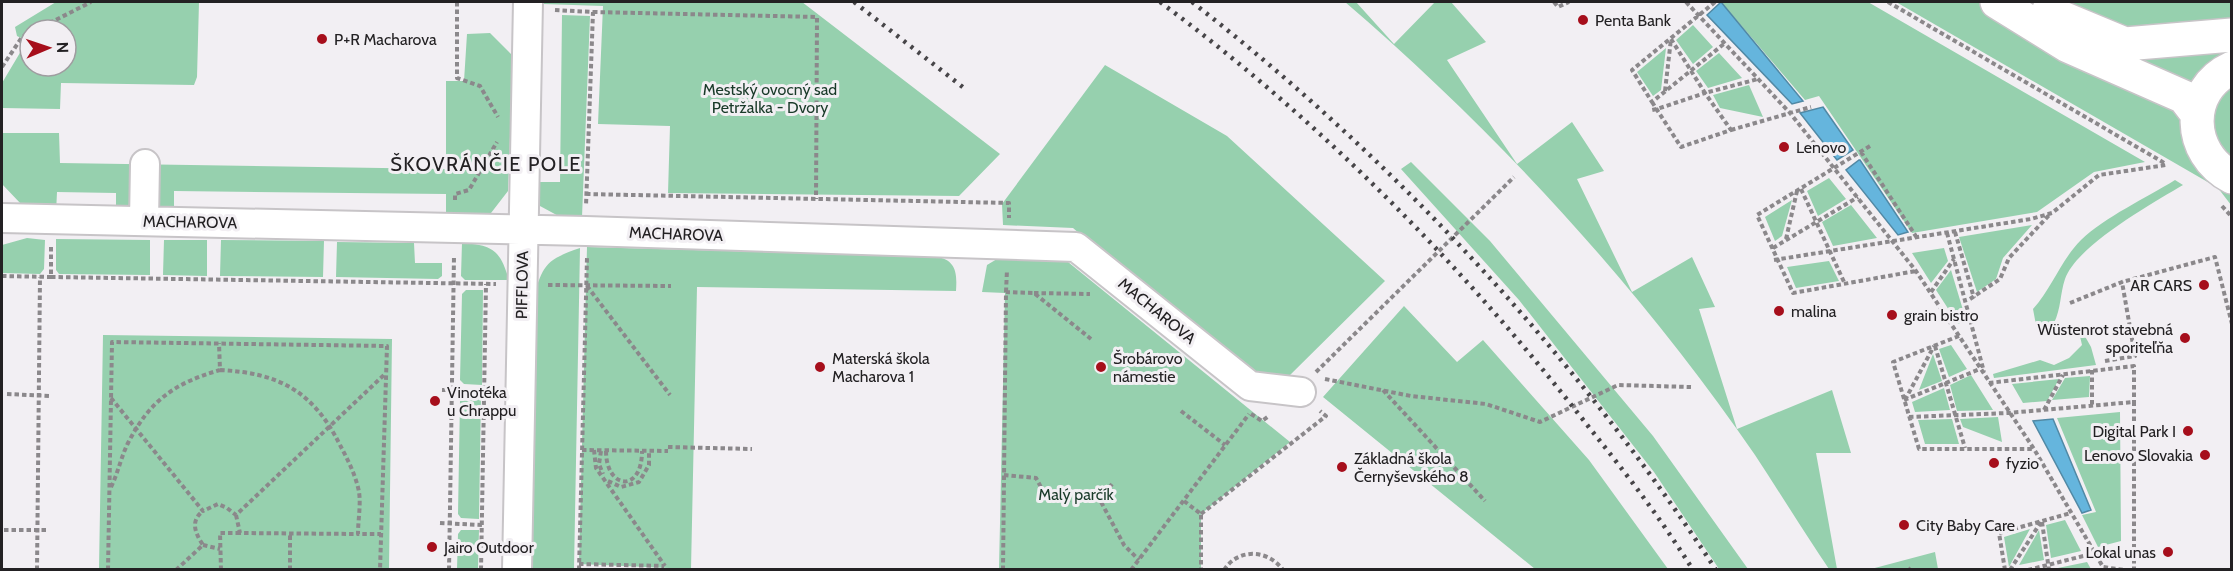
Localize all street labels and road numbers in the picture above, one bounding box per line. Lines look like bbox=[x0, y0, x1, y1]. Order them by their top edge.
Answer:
street label: MACHAROVA bbox=[143, 212, 237, 232]
street label: MACHAROVA bbox=[629, 223, 724, 245]
street label: PIFFLOVA bbox=[512, 250, 532, 319]
street label: MACHAROVA bbox=[1114, 274, 1200, 348]

